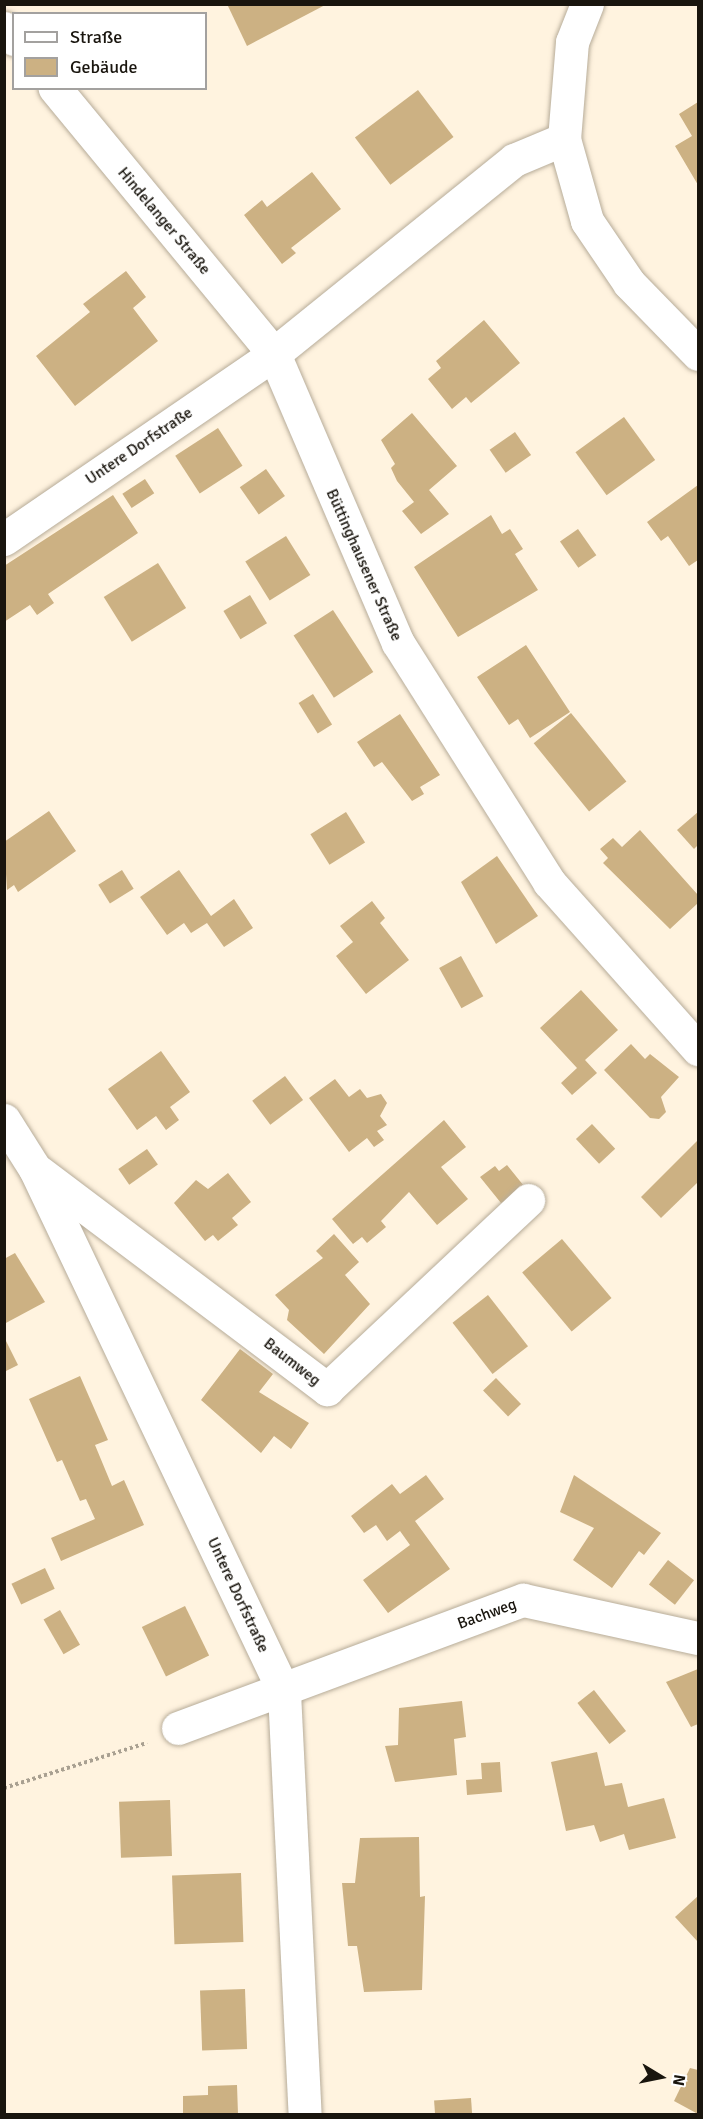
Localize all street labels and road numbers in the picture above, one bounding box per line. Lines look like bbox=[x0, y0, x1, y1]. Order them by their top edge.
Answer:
street label: Hindelanger Straße bbox=[114, 163, 214, 279]
street label: Untere Dorfstraße bbox=[82, 403, 196, 489]
street label: Büttinghausener Straße bbox=[322, 486, 406, 644]
street label: Baumweg bbox=[260, 1334, 324, 1390]
street label: Untere Dorfstraße bbox=[203, 1534, 273, 1656]
street label: Bachweg bbox=[455, 1594, 519, 1634]

